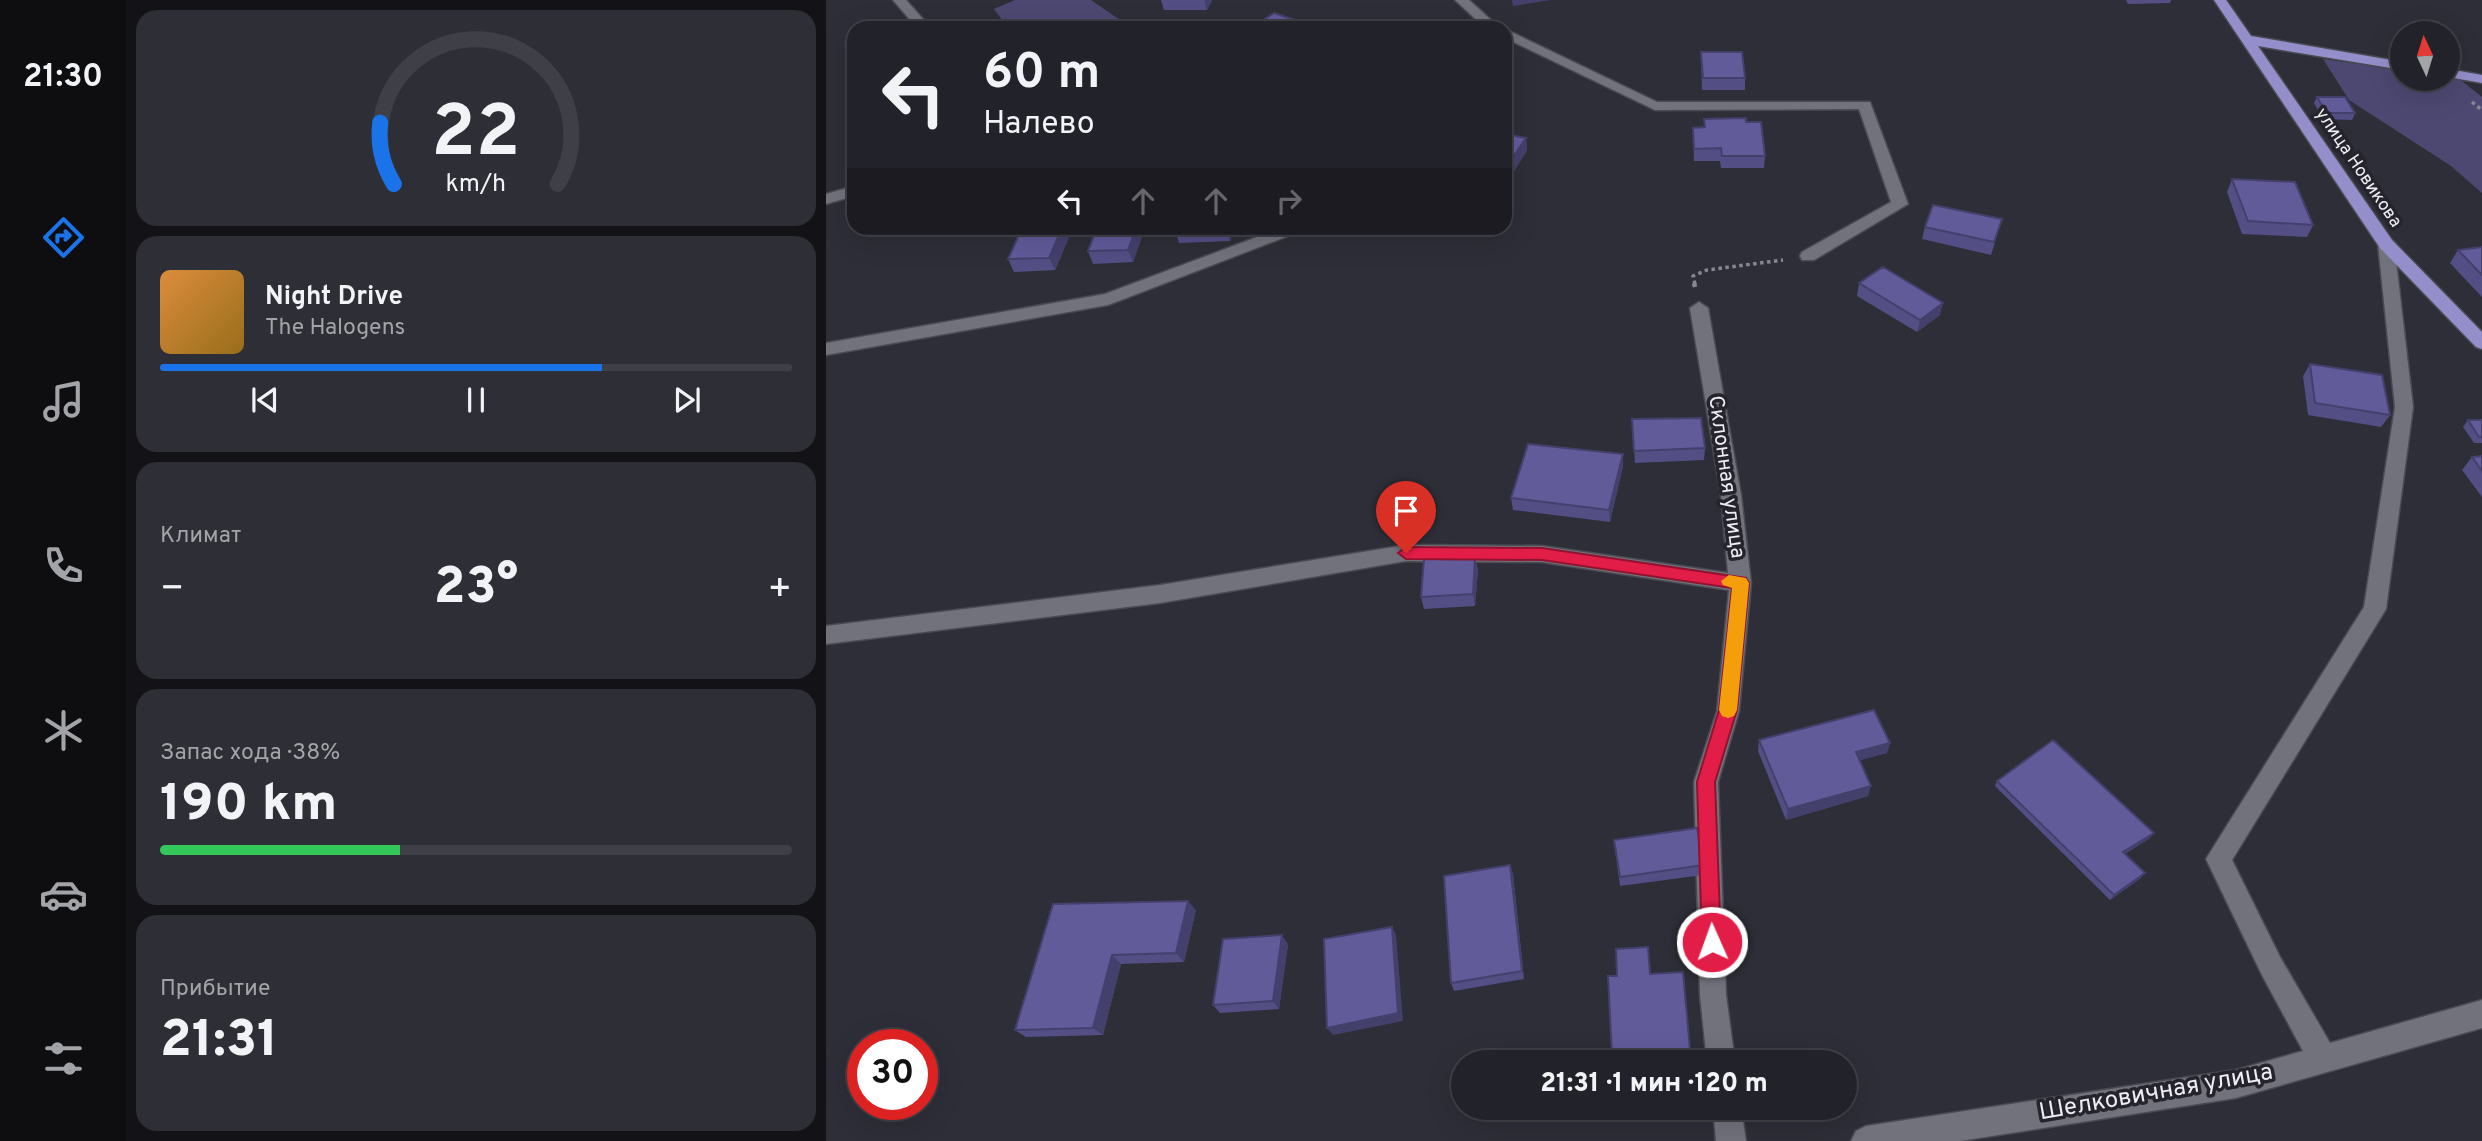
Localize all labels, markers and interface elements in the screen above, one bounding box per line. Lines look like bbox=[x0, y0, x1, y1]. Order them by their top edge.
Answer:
north arrow bbox=[2390, 21, 2460, 91]
map controls bbox=[2390, 21, 2460, 91]
text: 60 m bbox=[983, 44, 1101, 106]
icon: left bbox=[868, 49, 959, 140]
text: 21:30 bbox=[23, 58, 103, 98]
text: 22 bbox=[431, 90, 521, 182]
street label: улица Новикова bbox=[2309, 104, 2407, 232]
text: Налево bbox=[983, 105, 1095, 145]
text: km/h bbox=[446, 169, 506, 201]
icon: left bbox=[1051, 182, 1089, 220]
icon: ahead bbox=[1124, 182, 1162, 220]
icon: ahead bbox=[1197, 182, 1235, 220]
icon: right bbox=[1270, 182, 1308, 220]
icon: directions bbox=[39, 213, 88, 262]
text: Night Drive bbox=[265, 281, 403, 314]
text: The Halogens bbox=[265, 314, 405, 343]
icon: music bbox=[39, 377, 88, 426]
icon: previous bbox=[246, 381, 284, 419]
icon: pause bbox=[457, 381, 495, 419]
icon: next bbox=[668, 381, 706, 419]
street label: Склонная улица bbox=[1701, 394, 1751, 560]
pin bbox=[1376, 481, 1436, 553]
icon: arrive bbox=[1387, 492, 1425, 530]
text: Климат bbox=[160, 522, 241, 551]
icon: phone bbox=[39, 541, 88, 590]
text: 23° bbox=[434, 556, 518, 622]
text: − bbox=[160, 566, 185, 615]
text: + bbox=[767, 566, 792, 615]
icon: climate bbox=[39, 706, 88, 755]
text: Запас хода · 38% bbox=[160, 739, 340, 768]
text: 190 km bbox=[160, 773, 337, 839]
icon: car bbox=[39, 870, 88, 919]
position arrow bbox=[1675, 905, 1749, 979]
text: Прибытие bbox=[160, 975, 270, 1004]
text: 21:31 bbox=[160, 1009, 278, 1075]
speed limit sign: 30 bbox=[847, 1029, 938, 1120]
icon: filters bbox=[39, 1034, 88, 1083]
street label: Шелковичная улица bbox=[2037, 1058, 2275, 1128]
text: 21:31 · 1 мин · 120 m bbox=[1540, 1068, 1768, 1101]

